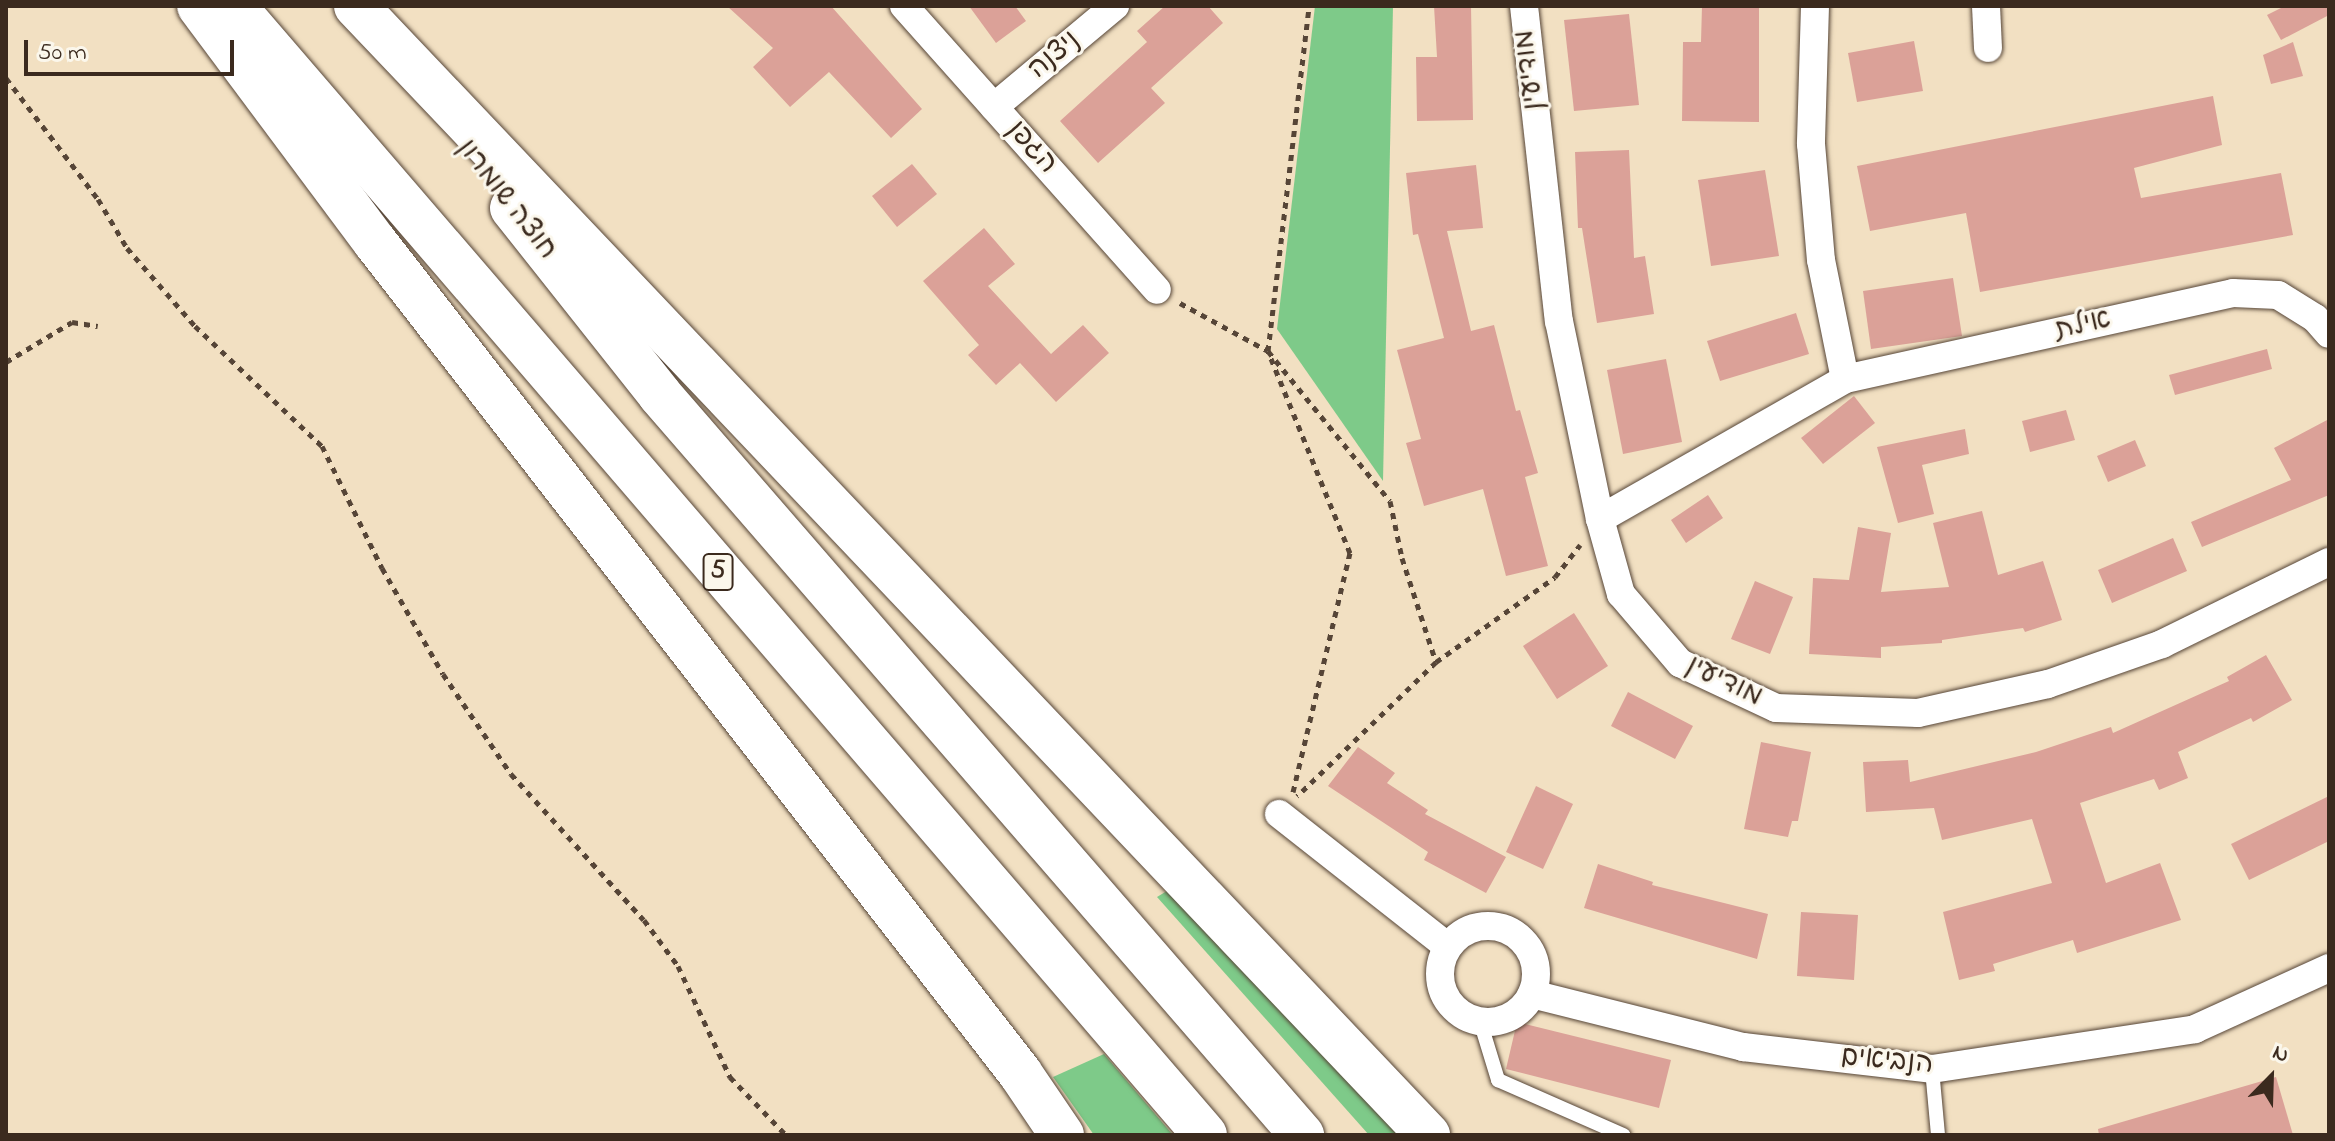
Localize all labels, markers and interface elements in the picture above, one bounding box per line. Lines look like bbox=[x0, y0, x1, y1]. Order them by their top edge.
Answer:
scale bar bbox=[28, 24, 238, 74]
street label: ניצנה bbox=[1022, 25, 1088, 87]
street label: מודיעין bbox=[1508, 28, 1552, 112]
text: 50 m bbox=[38, 36, 87, 71]
street label: הגפן bbox=[999, 115, 1063, 181]
street label: חוצה שומרון bbox=[449, 133, 563, 267]
street label: אילת bbox=[2052, 303, 2114, 349]
road number: 5 bbox=[702, 550, 734, 594]
street label: מודיעין bbox=[1680, 649, 1768, 715]
north arrow bbox=[2231, 1037, 2311, 1117]
text: N bbox=[2267, 1037, 2293, 1073]
street label: הנביאים bbox=[1839, 1041, 1935, 1083]

